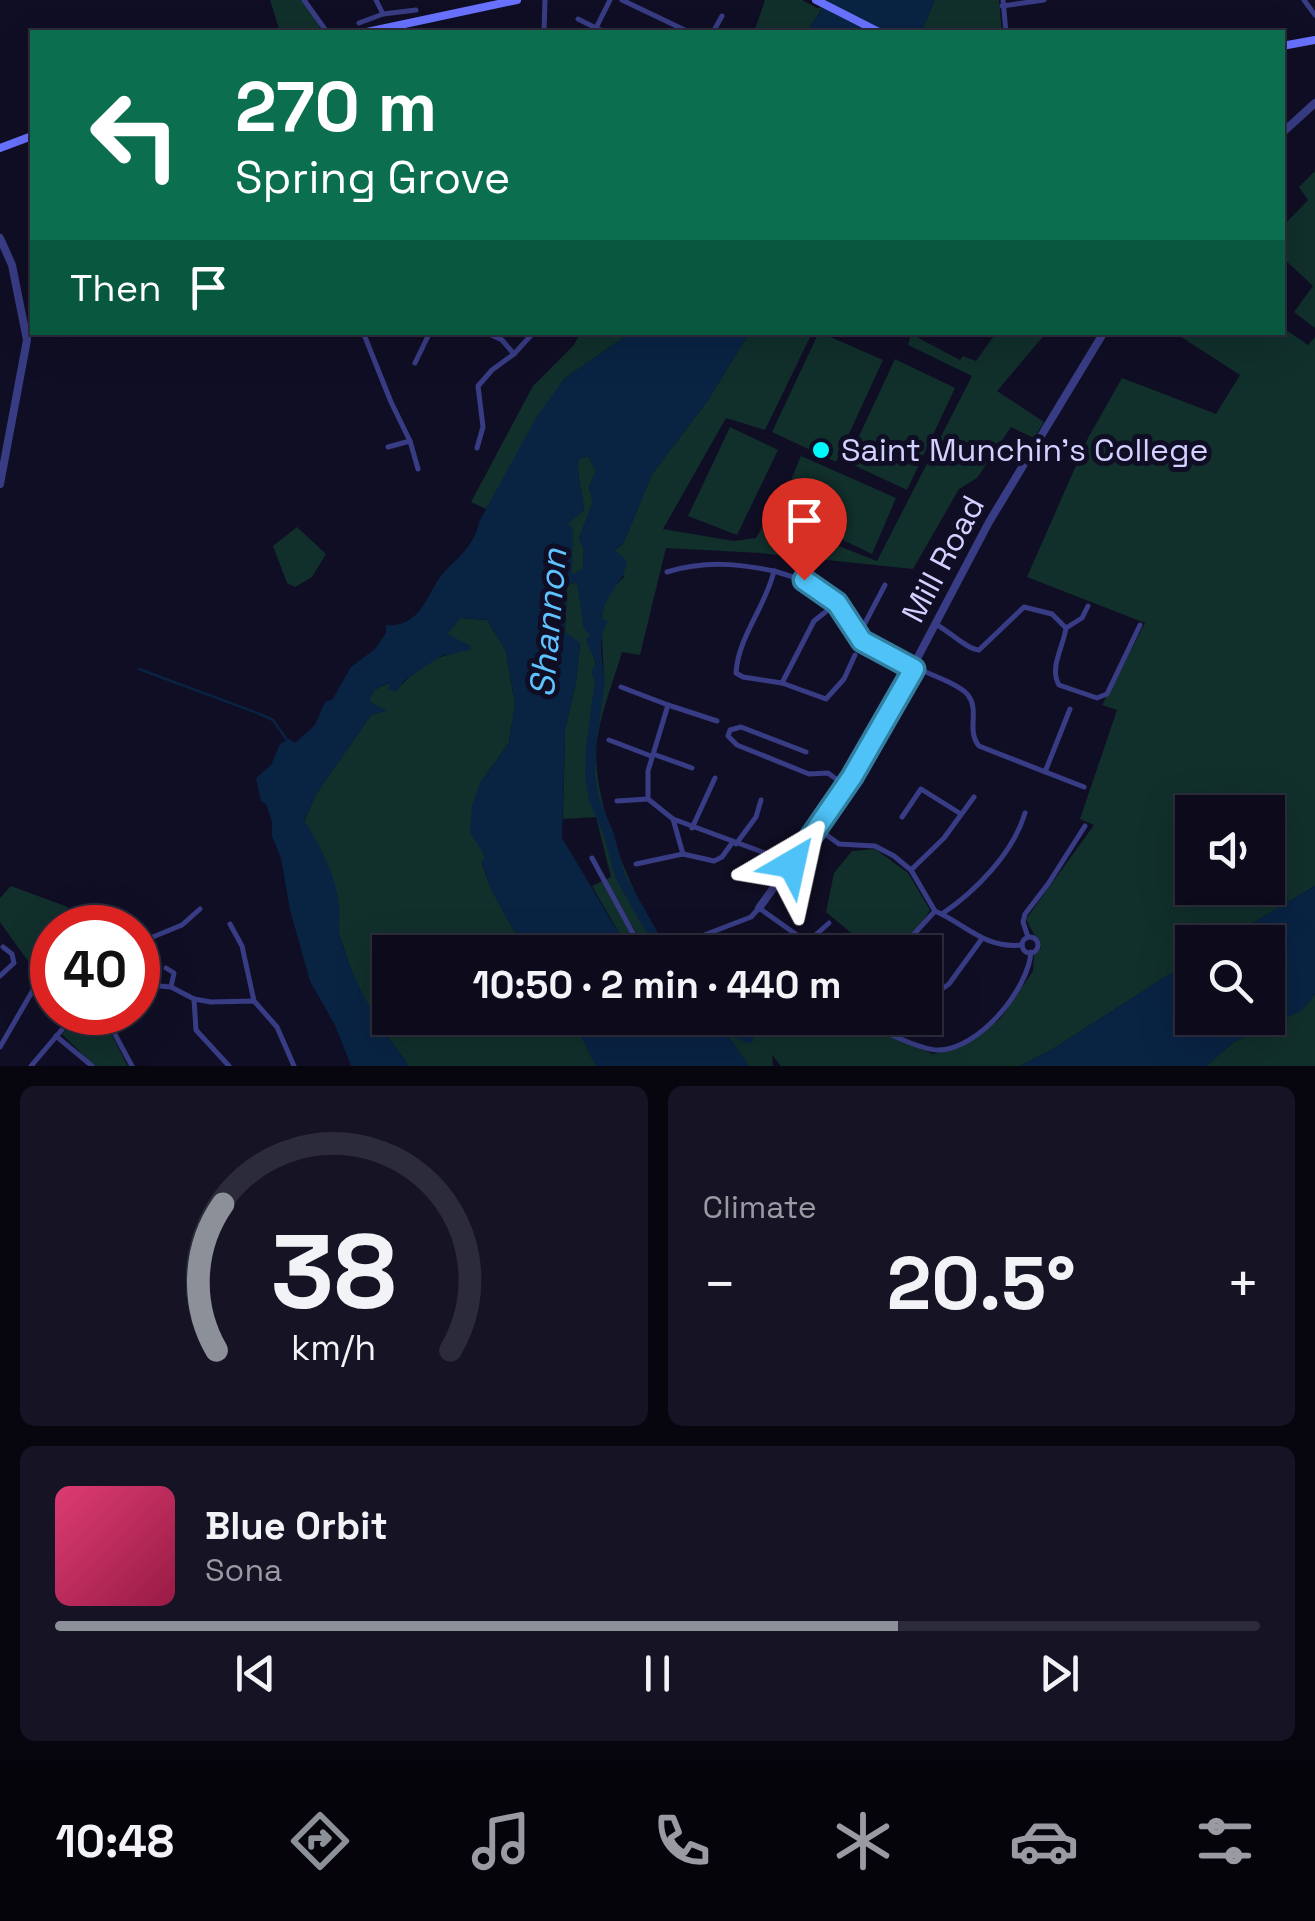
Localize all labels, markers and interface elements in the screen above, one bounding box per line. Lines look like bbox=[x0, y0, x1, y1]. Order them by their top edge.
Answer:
text: 270 m bbox=[235, 62, 437, 151]
icon: left bbox=[70, 70, 200, 200]
text: Spring Grove bbox=[235, 149, 510, 206]
icon: arrive bbox=[181, 260, 236, 315]
text: Then bbox=[70, 264, 161, 312]
place label: Saint Munchin's College bbox=[841, 430, 1209, 470]
marker: Saint Munchin's College bbox=[810, 439, 832, 461]
pin bbox=[762, 478, 847, 581]
street label: Mill Road bbox=[893, 489, 993, 629]
icon: arrive bbox=[777, 493, 832, 548]
water label: Shannon bbox=[520, 546, 576, 699]
map controls bbox=[1175, 795, 1285, 1035]
button: sound bbox=[1175, 795, 1285, 905]
position arrow bbox=[740, 812, 844, 916]
speed limit sign: 40 bbox=[30, 905, 160, 1035]
button: search bbox=[1175, 925, 1285, 1035]
text: 10:50 · 2 min · 440 m bbox=[473, 961, 841, 1009]
text: Climate bbox=[703, 1187, 817, 1227]
text: 38 bbox=[271, 1206, 397, 1338]
text: 20.5° bbox=[887, 1235, 1076, 1331]
text: − bbox=[703, 1249, 737, 1319]
text: + bbox=[1226, 1249, 1260, 1319]
text: km/h bbox=[291, 1325, 376, 1370]
text: Blue Orbit bbox=[205, 1502, 388, 1550]
text: Sona bbox=[205, 1550, 282, 1590]
icon: previous bbox=[228, 1646, 283, 1701]
icon: pause bbox=[630, 1646, 685, 1701]
icon: next bbox=[1032, 1646, 1087, 1701]
icon: directions bbox=[285, 1806, 355, 1876]
icon: music bbox=[466, 1806, 536, 1876]
icon: phone bbox=[647, 1806, 717, 1876]
icon: climate bbox=[828, 1806, 898, 1876]
icon: car bbox=[1009, 1806, 1079, 1876]
icon: filters bbox=[1190, 1806, 1260, 1876]
text: 10:48 bbox=[55, 1813, 174, 1870]

